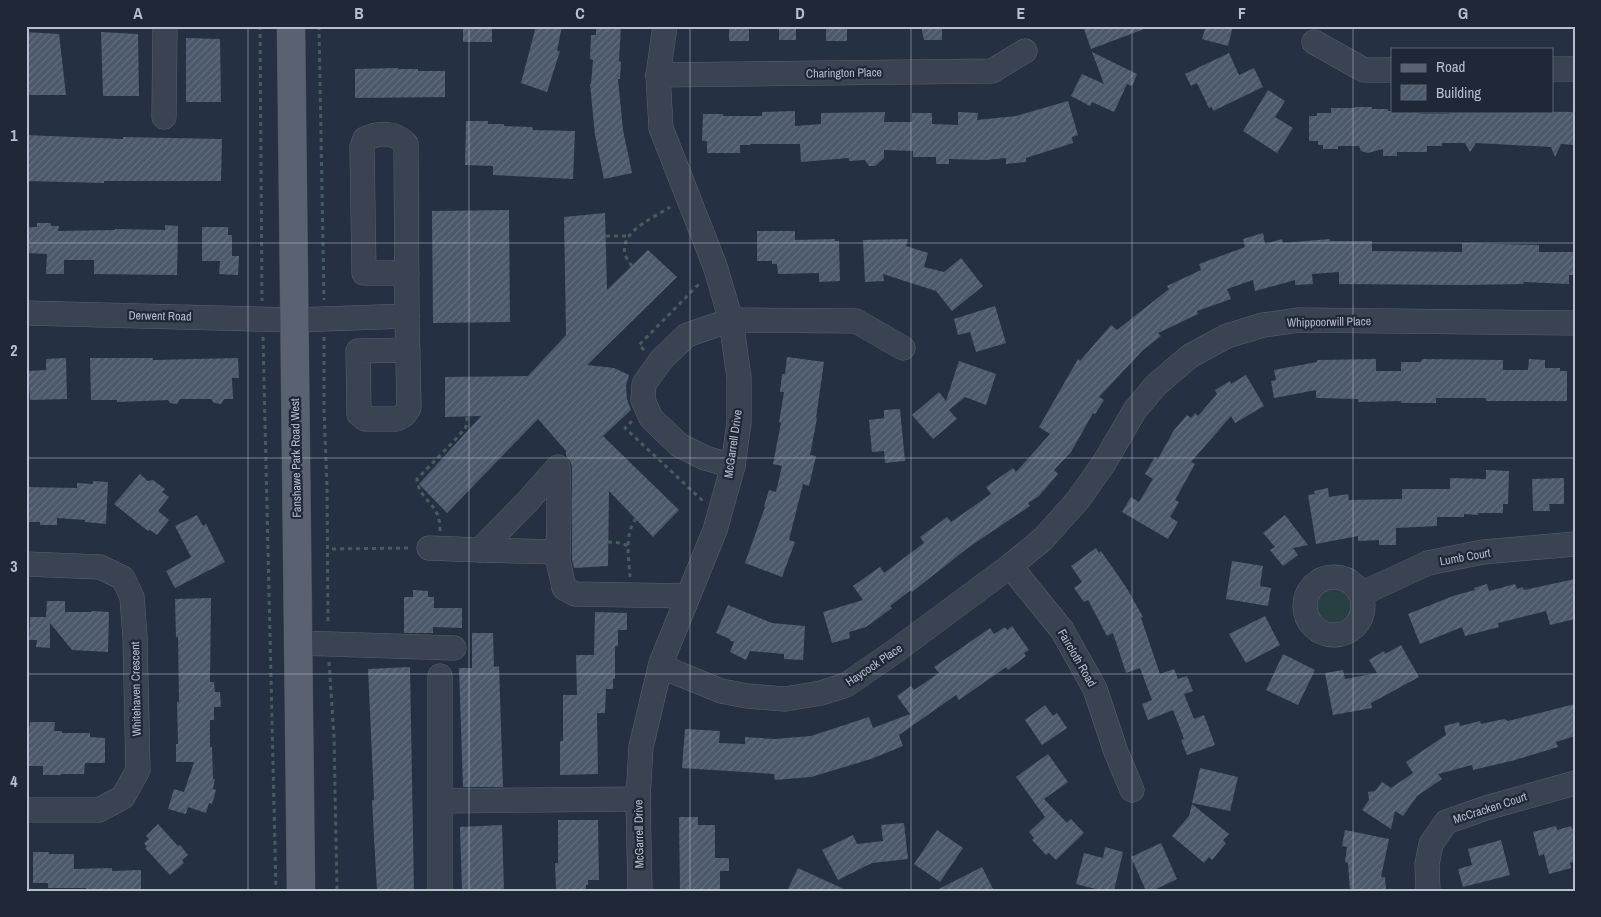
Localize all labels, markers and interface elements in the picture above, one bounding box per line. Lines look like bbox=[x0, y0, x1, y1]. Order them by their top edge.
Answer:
text: A bbox=[133, 2, 143, 24]
text: B bbox=[354, 2, 364, 24]
text: C bbox=[575, 2, 585, 24]
text: D bbox=[795, 2, 805, 24]
text: E bbox=[1017, 2, 1026, 24]
text: F bbox=[1238, 2, 1246, 24]
text: G bbox=[1458, 2, 1468, 24]
legend bbox=[1391, 48, 1554, 112]
text: Road bbox=[1436, 56, 1465, 77]
street label: Charington Place bbox=[806, 64, 882, 82]
text: Building bbox=[1436, 82, 1481, 103]
text: 1 bbox=[10, 124, 18, 146]
street label: Derwent Road bbox=[128, 307, 192, 325]
street label: Whippoorwill Place bbox=[1287, 313, 1371, 331]
text: 2 bbox=[10, 339, 18, 361]
street label: Fanshawe Park Road West bbox=[287, 398, 305, 518]
street label: McGarrell Drive bbox=[720, 409, 746, 479]
street label: Lumb Court bbox=[1438, 545, 1492, 569]
text: 3 bbox=[10, 555, 18, 577]
street label: Faircloth Road bbox=[1054, 626, 1100, 690]
street label: Haycock Place bbox=[843, 640, 905, 690]
street label: Whitehaven Crescent bbox=[127, 641, 145, 736]
text: 4 bbox=[10, 770, 18, 792]
street label: McCracken Court bbox=[1451, 788, 1529, 827]
street label: McGarrell Drive bbox=[630, 799, 648, 869]

